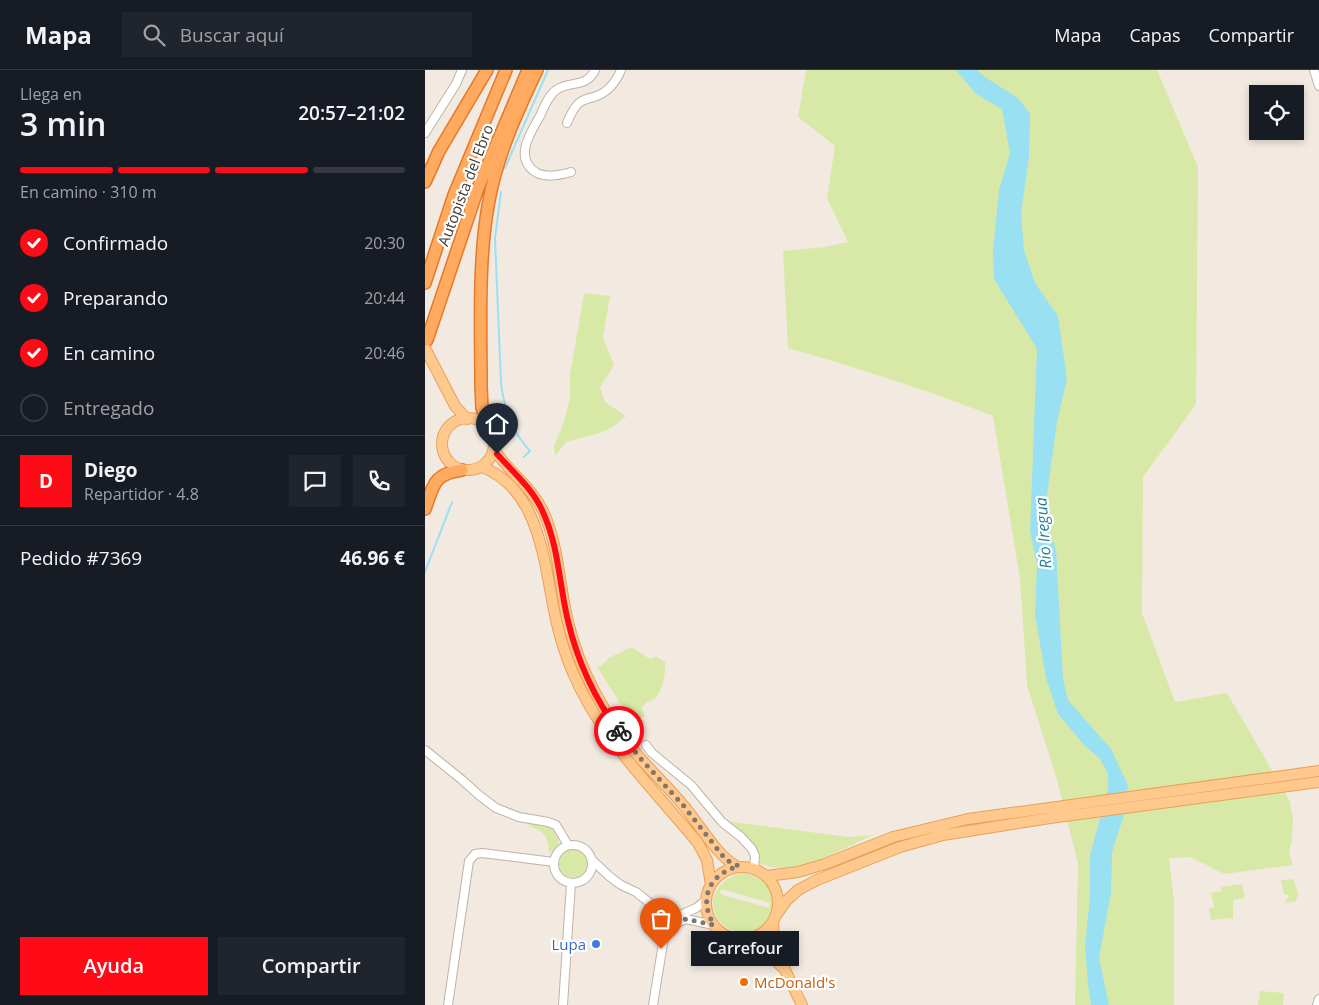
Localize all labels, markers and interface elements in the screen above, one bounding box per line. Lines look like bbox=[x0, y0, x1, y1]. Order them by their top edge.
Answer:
search box bbox=[122, 12, 472, 57]
text: Mapa bbox=[25, 18, 92, 51]
icon: search bbox=[140, 21, 168, 49]
text: Buscar aquí bbox=[180, 22, 284, 48]
text: Mapa bbox=[1054, 23, 1102, 47]
text: Capas bbox=[1130, 23, 1180, 47]
text: Compartir bbox=[1208, 23, 1294, 47]
text: Llega en bbox=[20, 83, 82, 105]
map controls bbox=[1249, 85, 1304, 140]
button: locate bbox=[1249, 85, 1304, 140]
text: 20:57–21:02 bbox=[298, 100, 405, 126]
text: 3 min bbox=[20, 102, 106, 145]
street label: Autopista del Ebro bbox=[433, 121, 497, 249]
text: En camino · 310 m bbox=[20, 181, 157, 203]
icon: check bbox=[20, 229, 48, 257]
text: Confirmado bbox=[63, 230, 168, 256]
text: 20:30 bbox=[364, 232, 405, 254]
icon: check bbox=[20, 284, 48, 312]
text: Preparando bbox=[63, 285, 168, 311]
text: 20:44 bbox=[364, 287, 405, 309]
icon: check bbox=[20, 339, 48, 367]
text: En camino bbox=[63, 340, 155, 366]
text: 20:46 bbox=[364, 342, 405, 364]
text: Entregado bbox=[63, 395, 154, 421]
pin bbox=[476, 403, 518, 454]
icon: home bbox=[483, 410, 511, 438]
button: chat bbox=[289, 455, 341, 507]
button: phone bbox=[353, 455, 405, 507]
text: Diego bbox=[84, 457, 138, 483]
text: D bbox=[39, 468, 53, 494]
text: Repartidor · 4.8 bbox=[84, 483, 199, 505]
water label: Río Iregua bbox=[1030, 497, 1056, 569]
text: Pedido #7369 bbox=[20, 545, 142, 571]
text: 46.96 € bbox=[340, 545, 405, 571]
courier bbox=[594, 706, 644, 756]
icon: bike bbox=[605, 717, 633, 745]
pin bbox=[640, 898, 682, 949]
icon: bag bbox=[647, 905, 675, 933]
callout: Carrefour bbox=[691, 932, 799, 966]
place label: Lupa bbox=[551, 934, 586, 954]
button: Ayuda bbox=[20, 937, 208, 995]
button: Compartir bbox=[218, 937, 405, 995]
text: Carrefour bbox=[707, 937, 783, 959]
marker: Lupa bbox=[590, 938, 602, 950]
place label: McDonald's bbox=[754, 972, 836, 992]
marker: McDonald's bbox=[738, 976, 750, 988]

